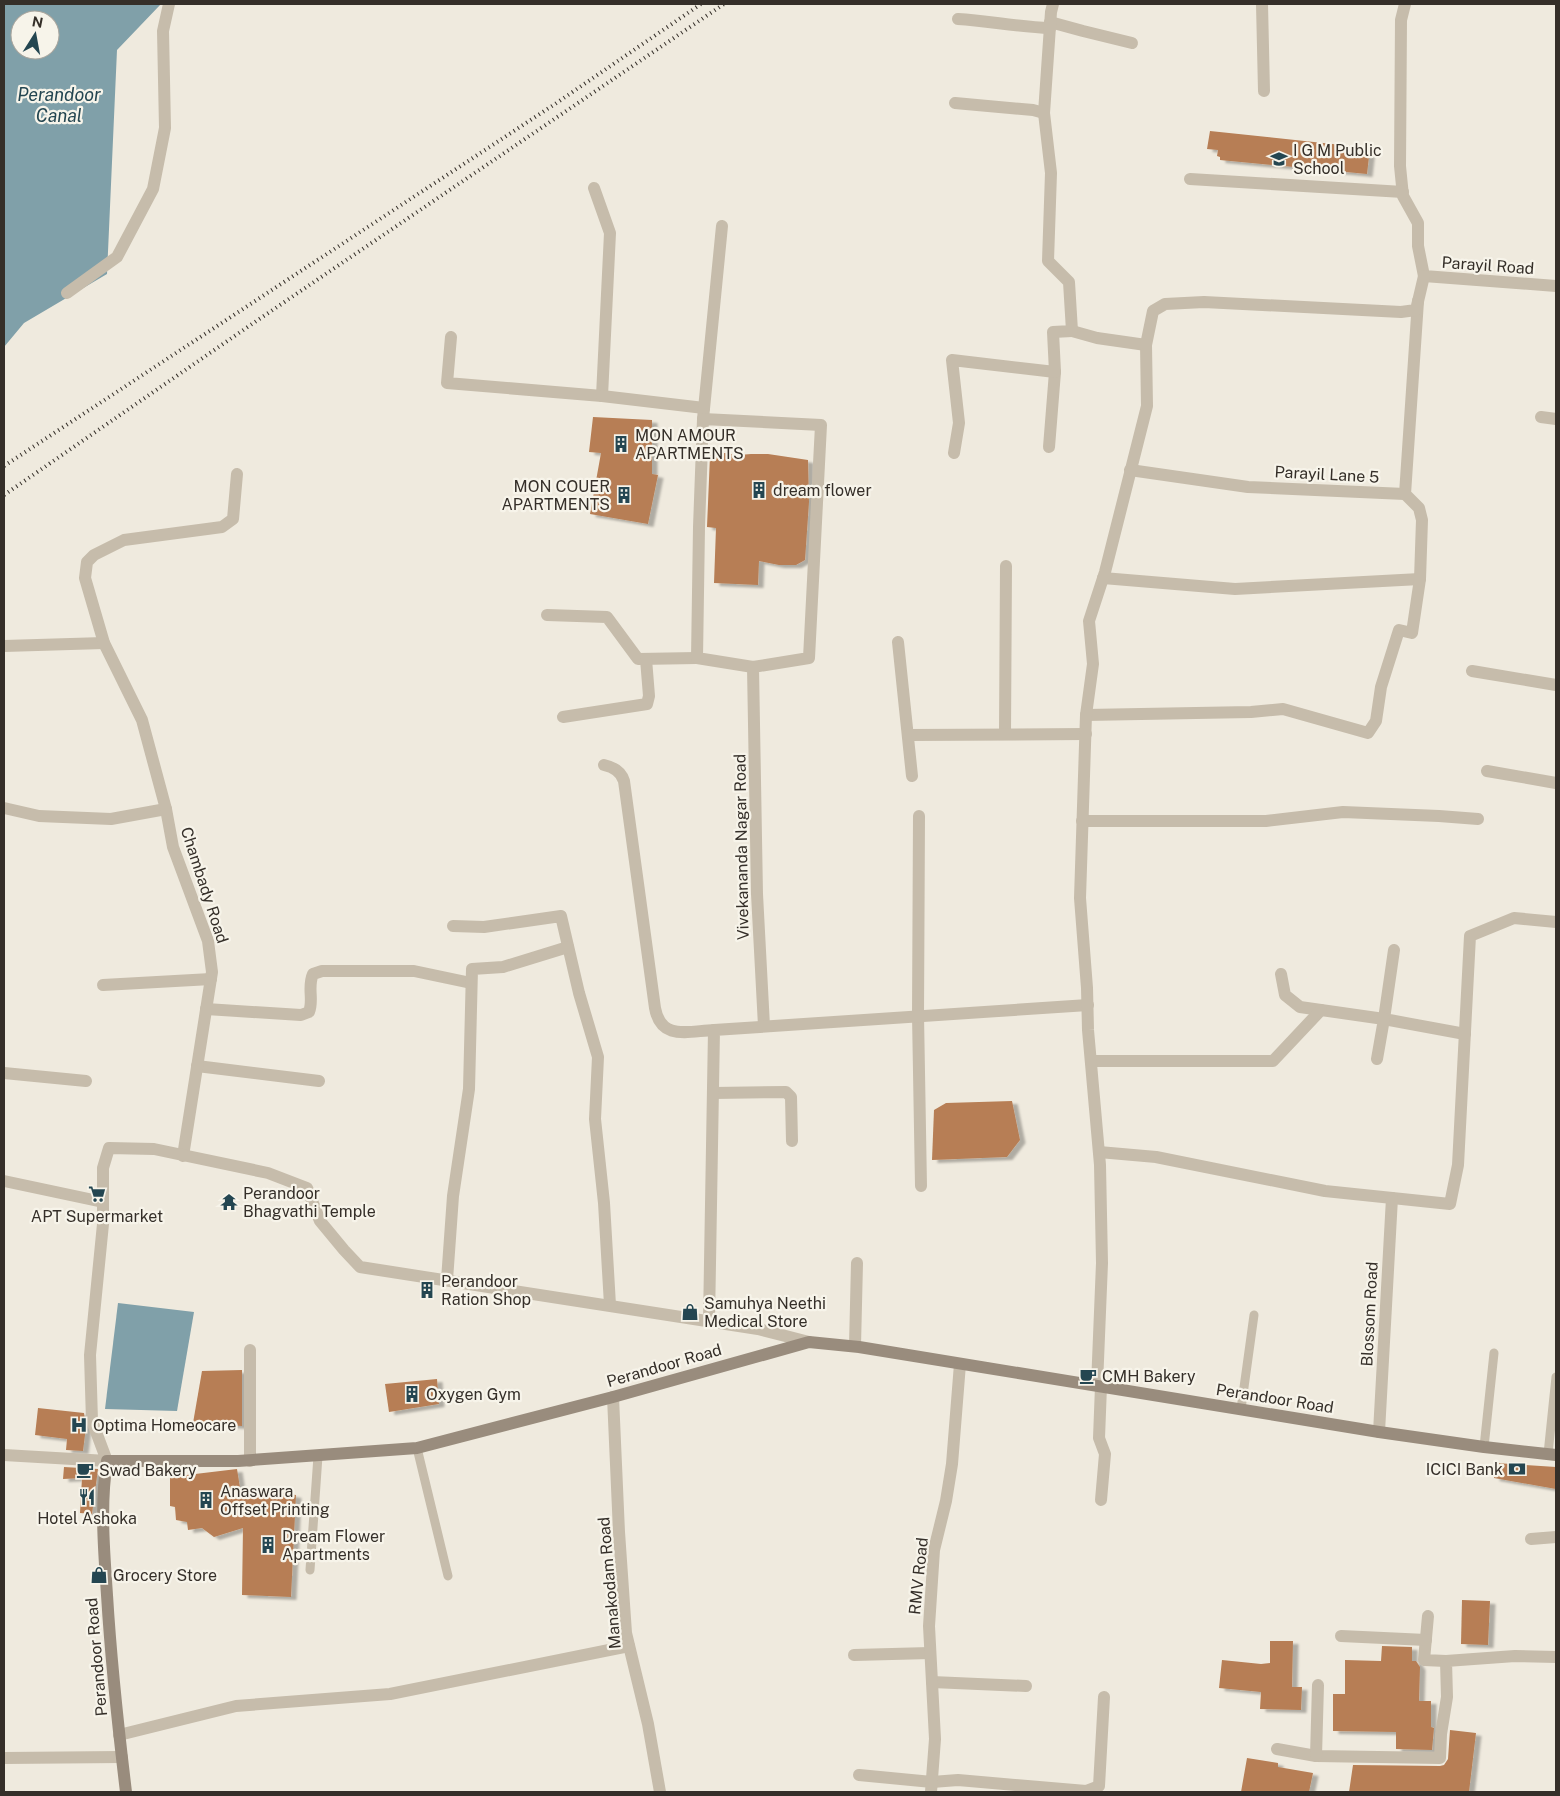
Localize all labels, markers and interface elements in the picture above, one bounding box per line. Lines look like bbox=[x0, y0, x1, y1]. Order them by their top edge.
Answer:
north arrow bbox=[10, 10, 60, 60]
text: N bbox=[31, 13, 44, 31]
water label: Perandoor Canal bbox=[17, 84, 101, 126]
place label: I G M Public School bbox=[1293, 141, 1382, 178]
school or university icon: I G M Public School bbox=[1269, 149, 1289, 169]
street label: Parayil Road bbox=[1441, 253, 1535, 278]
place label: MON AMOUR APARTMENTS bbox=[635, 426, 744, 463]
building icon: MON AMOUR APARTMENTS bbox=[611, 434, 631, 454]
street label: Parayil Lane 5 bbox=[1274, 462, 1380, 487]
place label: MON COUER APARTMENTS bbox=[501, 477, 610, 514]
building icon: dream flower bbox=[749, 480, 769, 500]
place label: dream flower bbox=[773, 481, 872, 500]
building icon: MON COUER APARTMENTS bbox=[614, 485, 634, 505]
street label: Vivekananda Nagar Road bbox=[730, 754, 753, 940]
street label: Chambady Road bbox=[177, 825, 232, 946]
supermarket icon: APT Supermarket bbox=[87, 1184, 107, 1204]
place label: Perandoor Bhagvathi Temple bbox=[243, 1184, 376, 1221]
temple icon: Perandoor Bhagvathi Temple bbox=[219, 1192, 239, 1212]
place label: APT Supermarket bbox=[31, 1207, 163, 1226]
street label: Blossom Road bbox=[1357, 1261, 1382, 1367]
place label: Perandoor Ration Shop bbox=[441, 1272, 531, 1309]
building icon: Perandoor Ration Shop bbox=[417, 1280, 437, 1300]
place label: Samuhya Neethi Medical Store bbox=[704, 1294, 826, 1331]
shop icon: Samuhya Neethi Medical Store bbox=[680, 1302, 700, 1322]
street label: Perandoor Road bbox=[604, 1340, 724, 1391]
cafe icon: CMH Bakery bbox=[1078, 1366, 1098, 1386]
place label: CMH Bakery bbox=[1102, 1367, 1196, 1386]
street label: Perandoor Road bbox=[1215, 1380, 1335, 1417]
building icon: Oxygen Gym bbox=[402, 1384, 422, 1404]
place label: Oxygen Gym bbox=[426, 1385, 521, 1404]
hospital icon: Optima Homeocare bbox=[69, 1415, 89, 1435]
place label: Optima Homeocare bbox=[93, 1416, 236, 1435]
bank icon: ICICI Bank bbox=[1507, 1459, 1527, 1479]
cafe icon: Swad Bakery bbox=[75, 1460, 95, 1480]
place label: ICICI Bank bbox=[1426, 1460, 1503, 1479]
place label: Swad Bakery bbox=[99, 1461, 197, 1480]
place label: Anaswara Offset Printing bbox=[220, 1482, 330, 1519]
restaurant icon: Hotel Ashoka bbox=[77, 1487, 97, 1507]
building icon: Anaswara Offset Printing bbox=[196, 1490, 216, 1510]
place label: Hotel Ashoka bbox=[37, 1509, 137, 1528]
street label: Manakodam Road bbox=[594, 1516, 625, 1650]
place label: Dream Flower Apartments bbox=[282, 1527, 385, 1564]
building icon: Dream Flower Apartments bbox=[258, 1535, 278, 1555]
street label: RMV Road bbox=[905, 1537, 932, 1616]
shop icon: Grocery Store bbox=[89, 1565, 109, 1585]
place label: Grocery Store bbox=[113, 1566, 217, 1585]
street label: Perandoor Road bbox=[82, 1597, 111, 1717]

